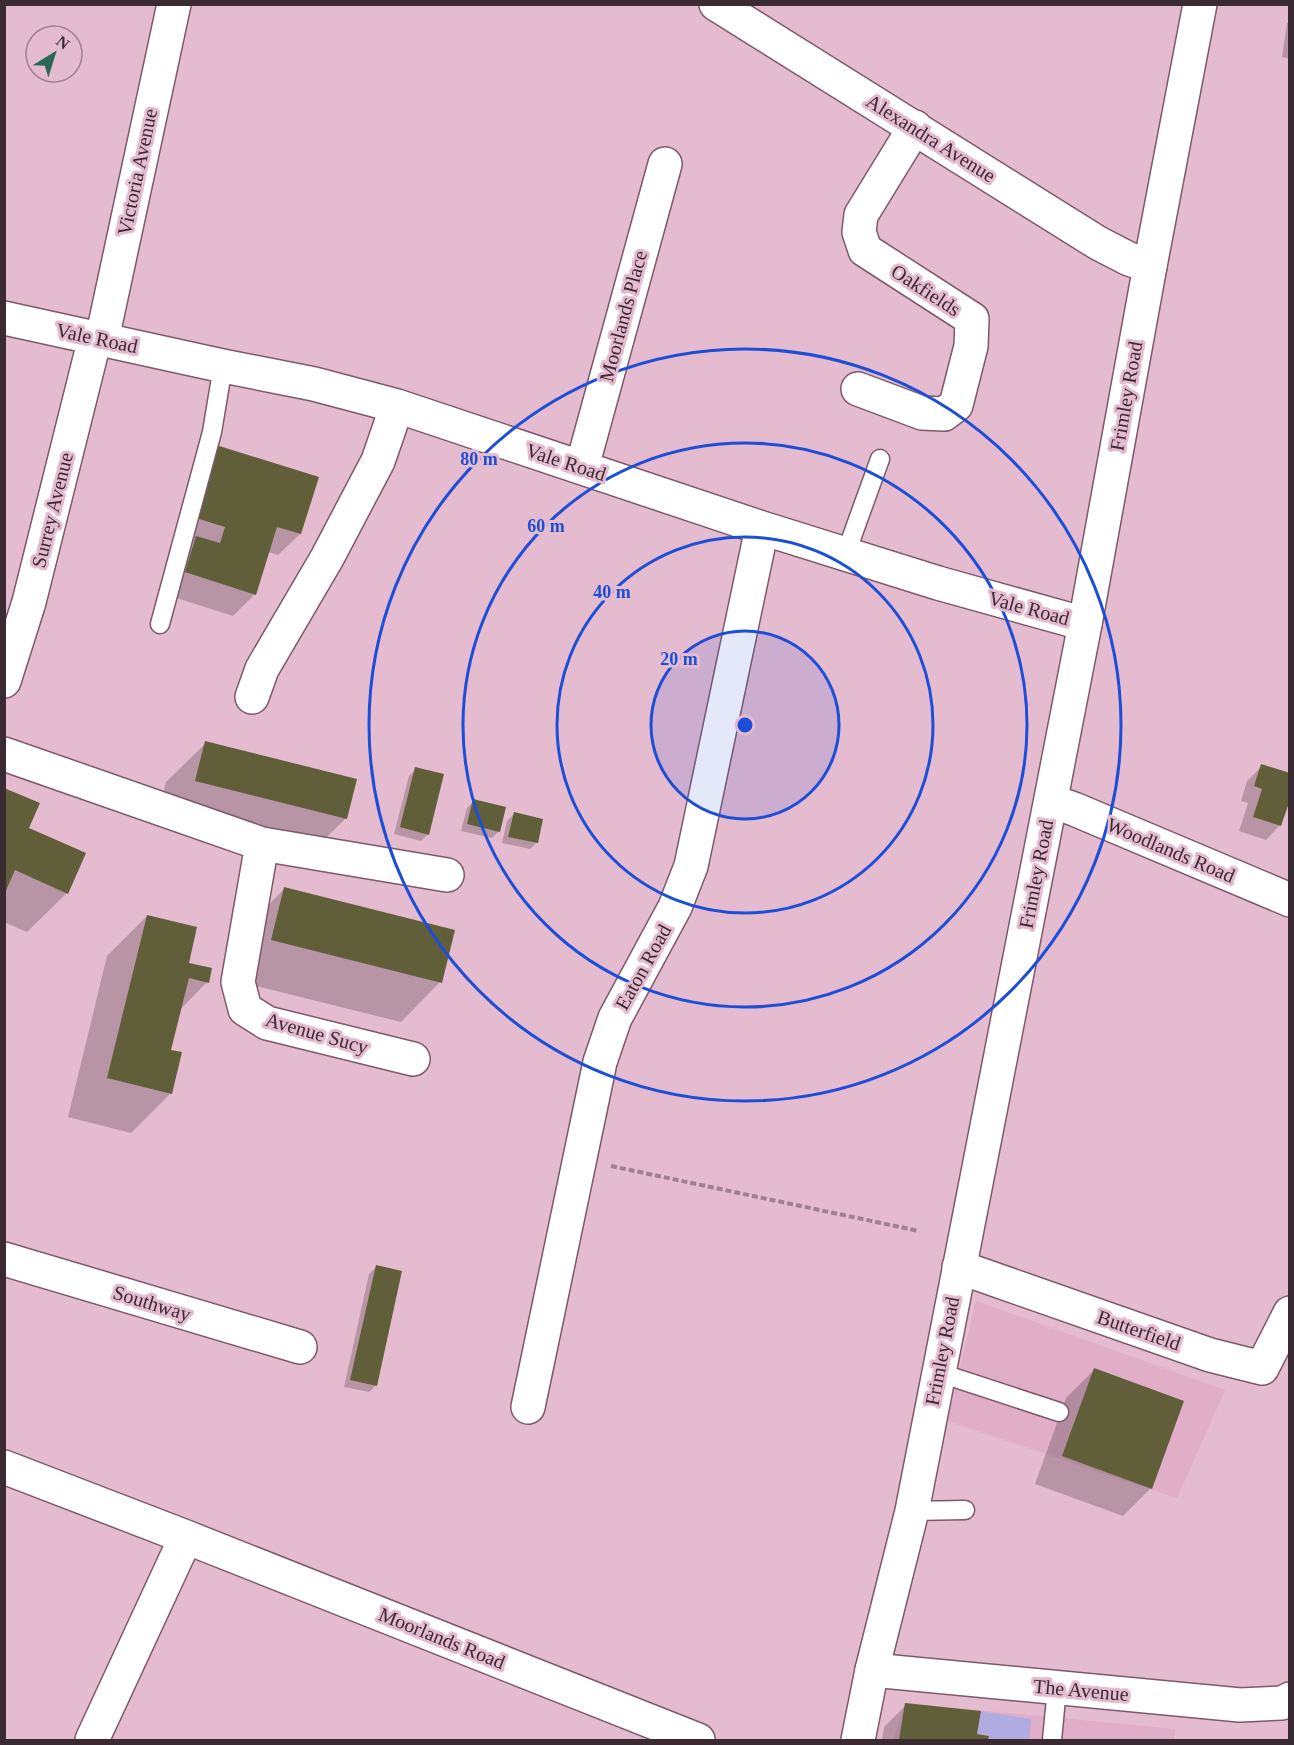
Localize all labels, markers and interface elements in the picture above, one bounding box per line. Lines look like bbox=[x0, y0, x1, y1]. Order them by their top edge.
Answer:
north arrow bbox=[24, 24, 84, 84]
text: N bbox=[53, 32, 73, 53]
street label: Alexandra Avenue bbox=[862, 89, 1000, 187]
street label: Victoria Avenue bbox=[113, 107, 161, 237]
street label: Moorlands Place bbox=[595, 248, 651, 384]
street label: Oakfields bbox=[887, 260, 965, 321]
street label: Vale Road bbox=[54, 319, 140, 357]
street label: Frimley Road bbox=[1106, 340, 1147, 453]
street label: Vale Road bbox=[523, 439, 609, 485]
text: 80 m bbox=[460, 449, 498, 469]
street label: Surrey Avenue bbox=[27, 450, 78, 570]
text: 60 m bbox=[527, 516, 565, 536]
text: 40 m bbox=[593, 582, 631, 602]
street label: Vale Road bbox=[986, 587, 1072, 629]
text: 20 m bbox=[660, 649, 698, 669]
centre of rings bbox=[735, 715, 755, 735]
street label: Woodlands Road bbox=[1104, 813, 1238, 887]
street label: Frimley Road bbox=[1015, 818, 1058, 931]
street label: Eaton Road bbox=[611, 921, 675, 1013]
street label: Avenue Sucy bbox=[263, 1008, 371, 1059]
street label: Southway bbox=[110, 1281, 193, 1326]
street label: Frimley Road bbox=[921, 1295, 964, 1408]
street label: Butterfield bbox=[1094, 1305, 1184, 1355]
street label: Moorlands Road bbox=[376, 1603, 508, 1673]
street label: The Avenue bbox=[1032, 1675, 1130, 1705]

